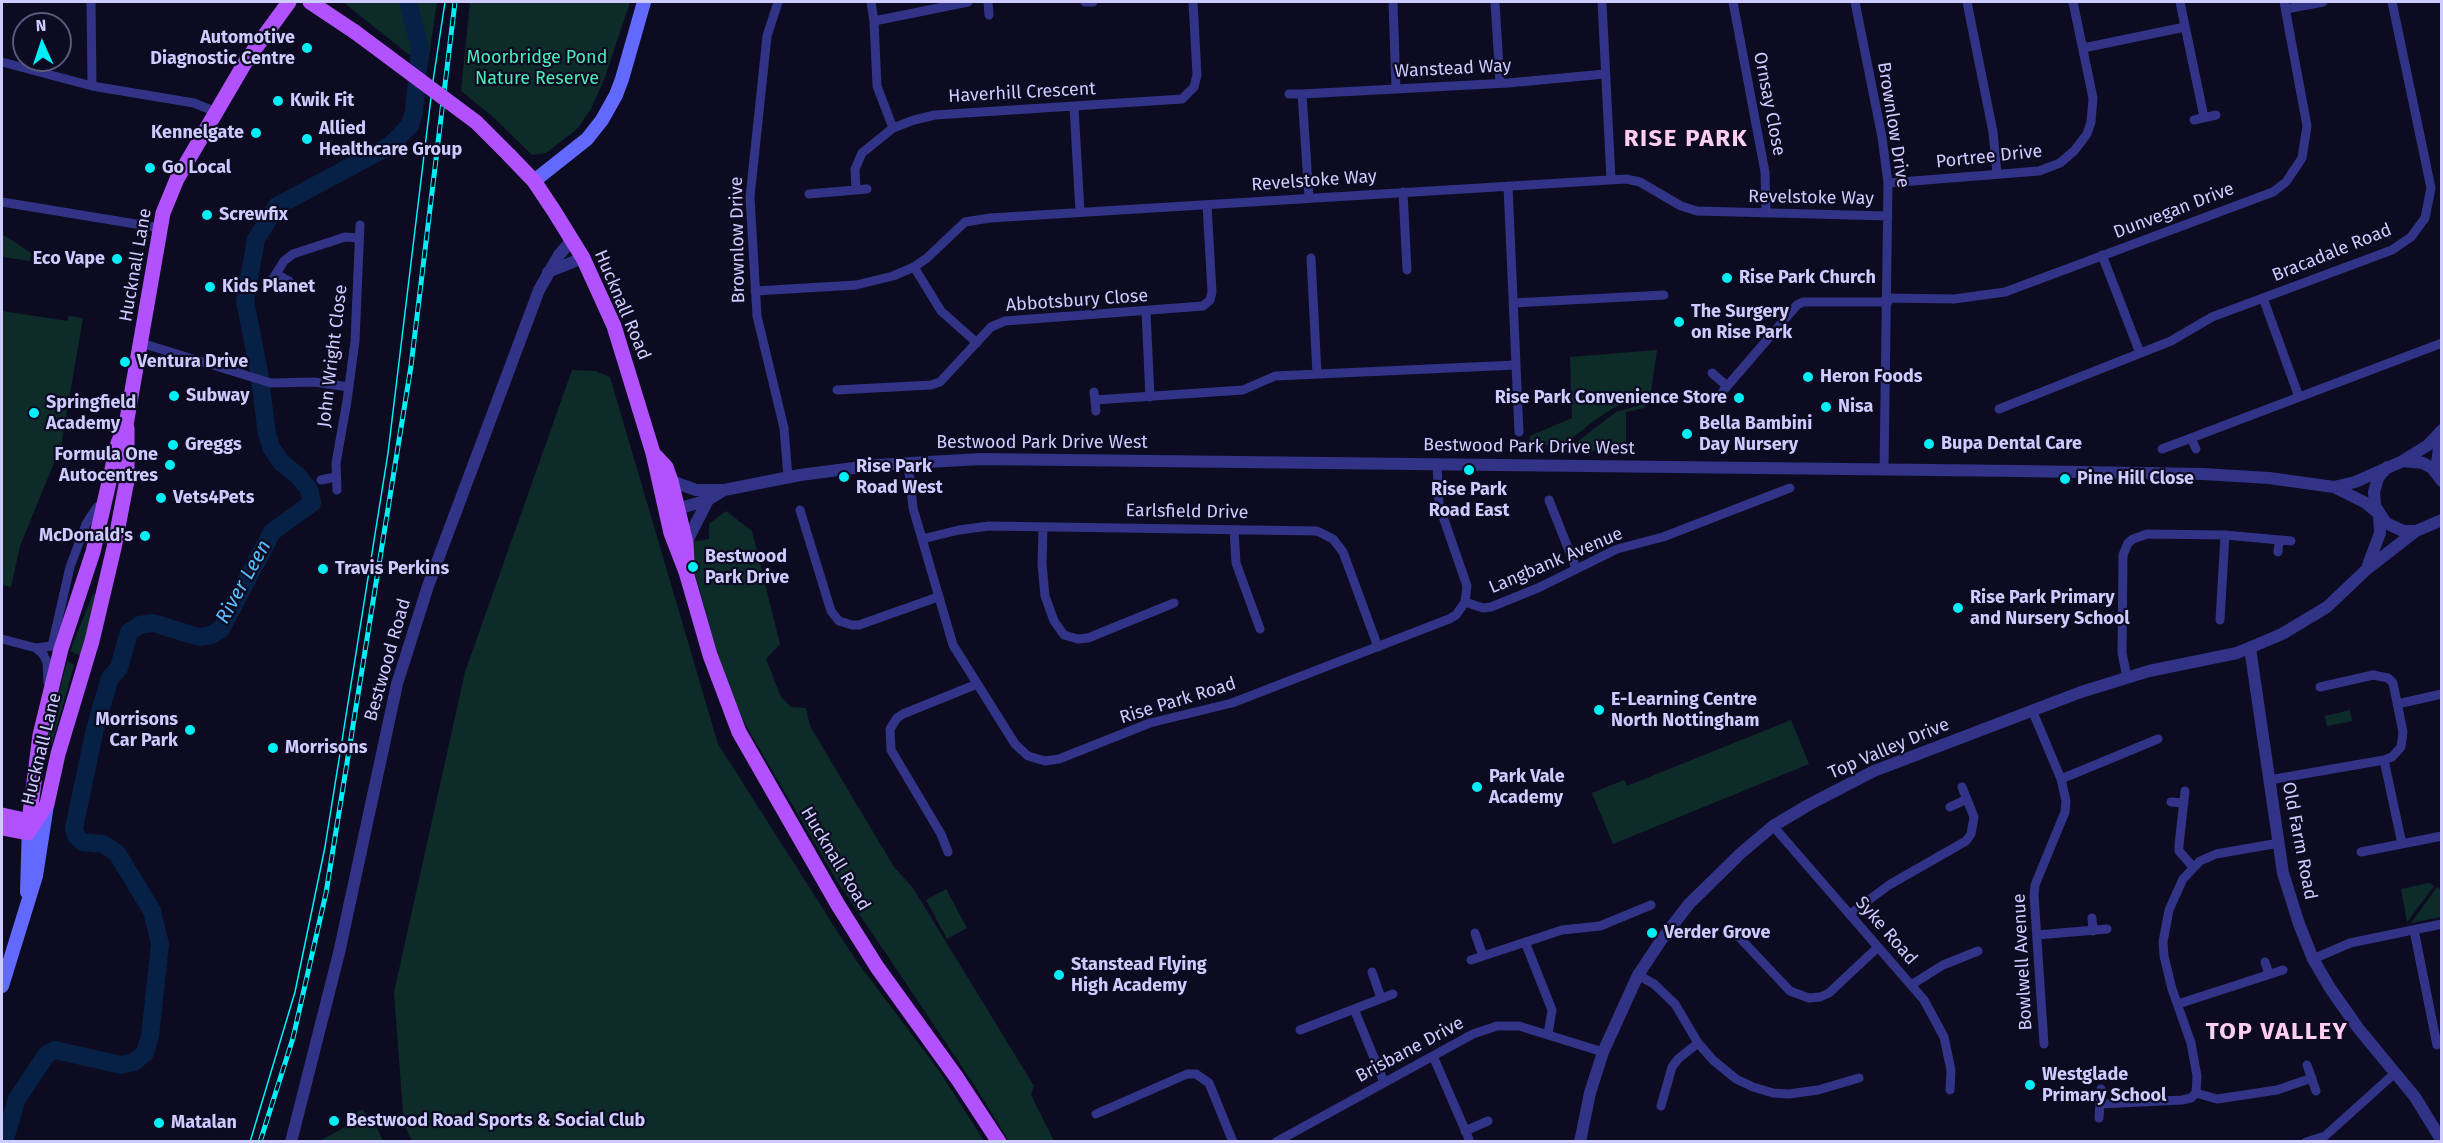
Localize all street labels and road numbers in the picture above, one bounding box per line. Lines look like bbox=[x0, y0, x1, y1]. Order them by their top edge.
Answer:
street label: Ornsay Close bbox=[1748, 50, 1790, 158]
street label: Wanstead Way bbox=[1394, 55, 1512, 83]
street label: Brownlow Drive bbox=[1872, 61, 1914, 189]
street label: Haverhill Crescent bbox=[948, 78, 1096, 108]
street label: Portree Drive bbox=[1935, 141, 2043, 173]
street label: Revelstoke Way bbox=[1251, 166, 1377, 196]
street label: Brownlow Drive bbox=[726, 176, 750, 304]
street label: Dunvegan Drive bbox=[2111, 178, 2237, 244]
street label: Revelstoke Way bbox=[1748, 186, 1874, 210]
street label: Hucknall Lane bbox=[115, 207, 157, 323]
street label: Bracadale Road bbox=[2269, 219, 2395, 287]
street label: Hucknall Road bbox=[589, 247, 655, 363]
street label: John Wright Close bbox=[314, 283, 352, 429]
street label: Abbotsbury Close bbox=[1005, 285, 1149, 317]
street label: Bestwood Park Drive West bbox=[936, 432, 1148, 454]
street label: Bestwood Park Drive West bbox=[1423, 434, 1635, 460]
street label: Earlsfield Drive bbox=[1125, 500, 1249, 524]
street label: Langbank Avenue bbox=[1486, 523, 1626, 599]
street label: Bestwood Road bbox=[360, 596, 416, 724]
street label: Rise Park Road bbox=[1117, 673, 1239, 729]
street label: Hucknall Lane bbox=[18, 691, 66, 807]
street label: Top Valley Drive bbox=[1825, 714, 1953, 784]
street label: Old Farm Road bbox=[2277, 780, 2321, 902]
street label: Hucknall Road bbox=[795, 803, 875, 915]
street label: Syke Road bbox=[1850, 892, 1922, 970]
street label: Bowlwell Avenue bbox=[2009, 893, 2037, 1031]
street label: Brisbane Drive bbox=[1352, 1013, 1468, 1087]

